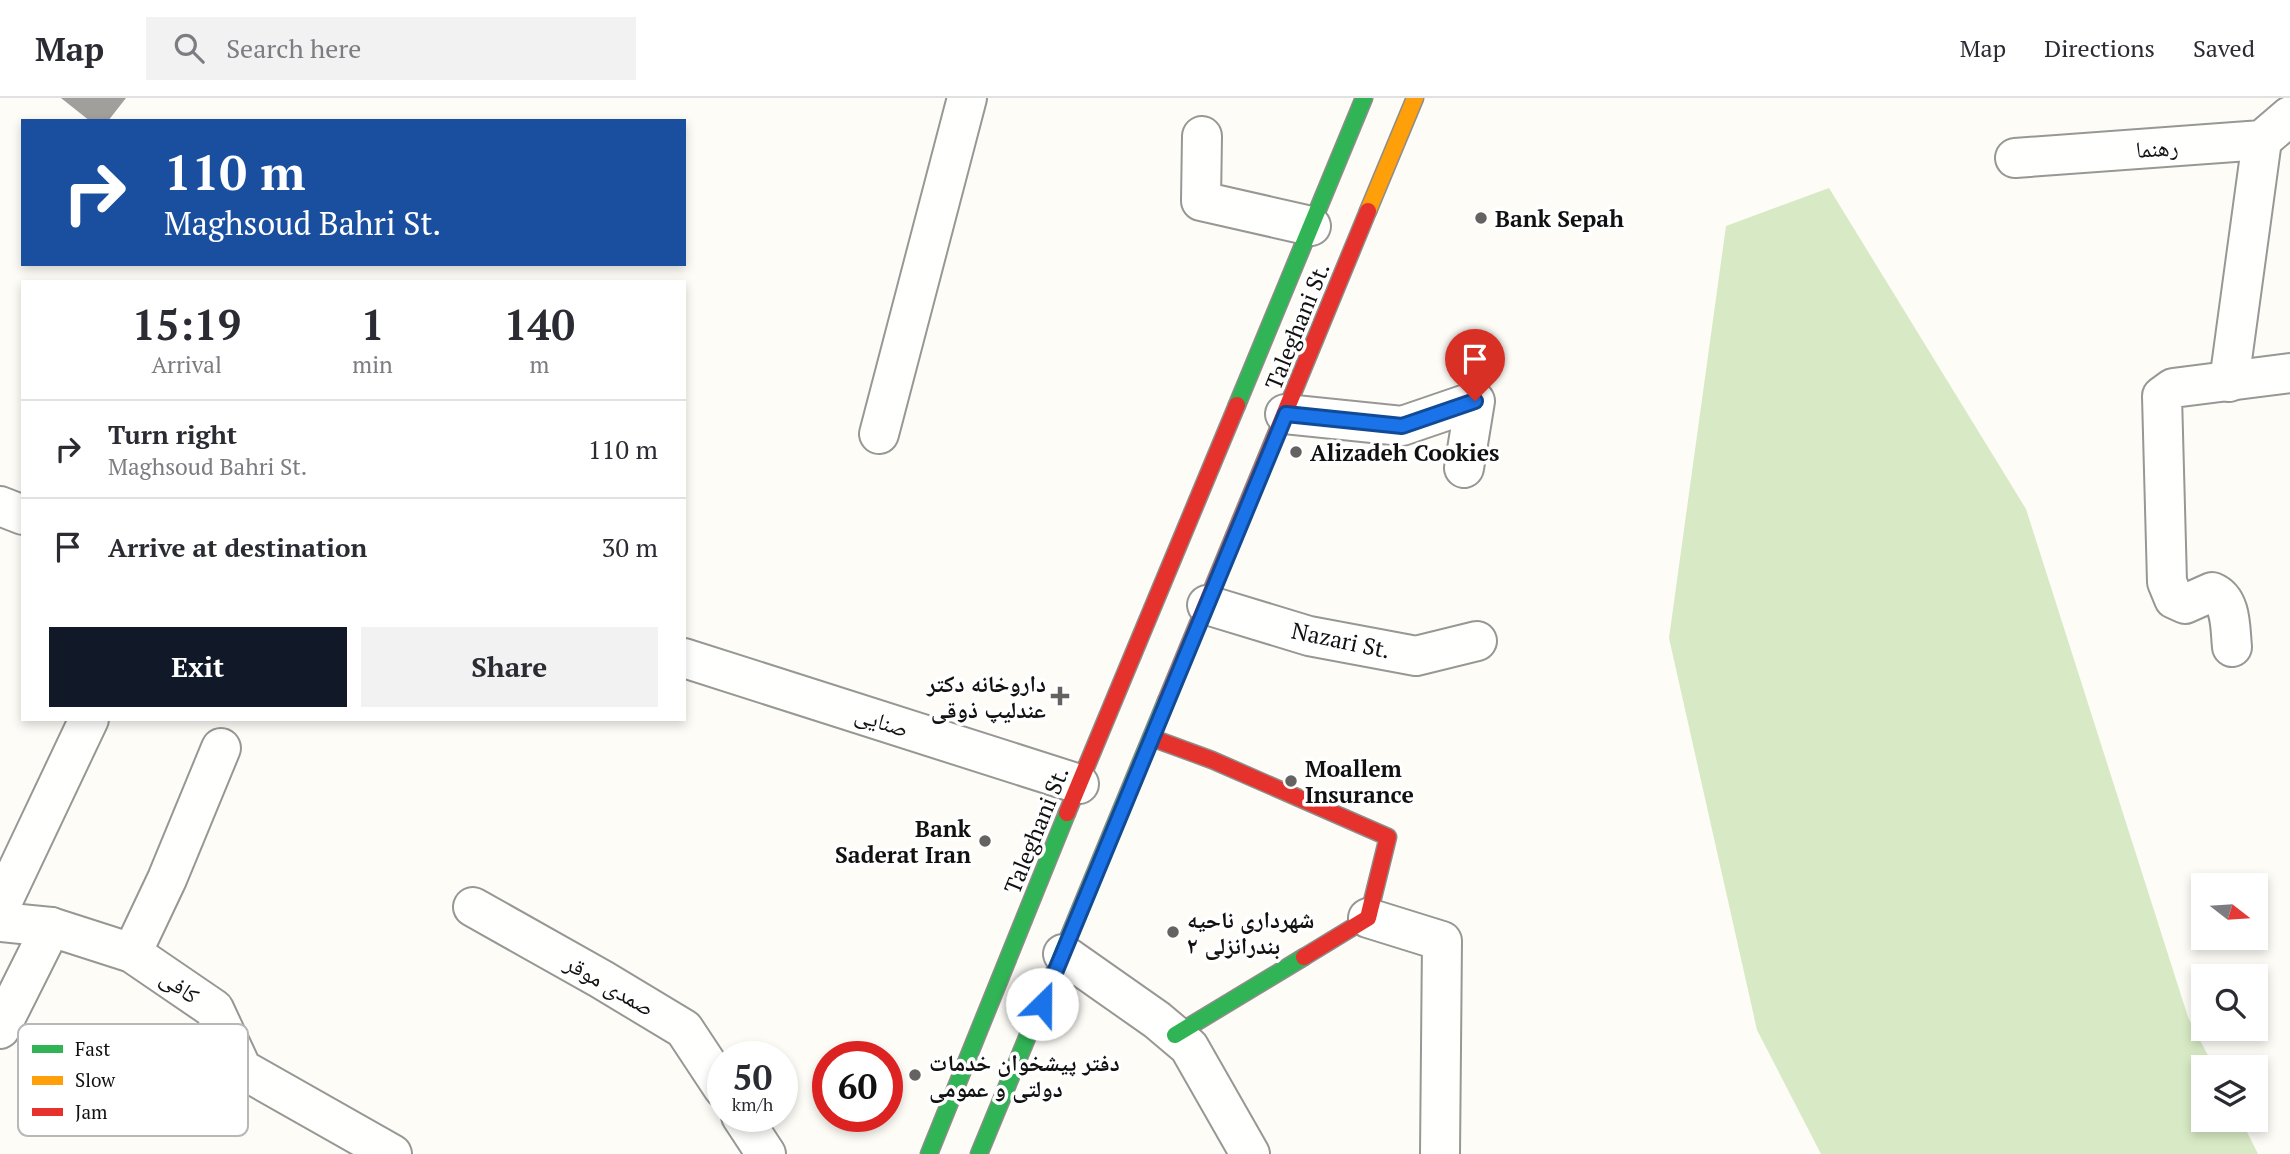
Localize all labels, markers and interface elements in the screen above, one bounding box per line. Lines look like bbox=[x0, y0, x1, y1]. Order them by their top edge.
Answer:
search box bbox=[146, 17, 636, 80]
text: Map bbox=[35, 27, 104, 70]
icon: search bbox=[170, 29, 208, 67]
text: Search here bbox=[226, 31, 361, 65]
text: Map bbox=[1960, 32, 2006, 64]
text: Directions bbox=[2044, 32, 2155, 64]
text: Saved bbox=[2193, 32, 2255, 64]
street label: رهنما bbox=[2135, 131, 2179, 165]
text: 110 m bbox=[164, 139, 306, 204]
icon: right bbox=[49, 147, 140, 238]
text: Maghsoud Bahri St. bbox=[164, 202, 441, 244]
place label: Bank Sepah bbox=[1495, 203, 1624, 234]
marker: Bank Sepah bbox=[1473, 210, 1489, 226]
street label: Taleghani St. bbox=[1257, 258, 1337, 394]
text: 15:19 bbox=[132, 296, 241, 352]
text: 1 bbox=[361, 296, 384, 352]
text: 140 bbox=[504, 296, 575, 352]
pin bbox=[1445, 329, 1505, 401]
icon: arrive bbox=[1456, 340, 1494, 378]
text: Arrival bbox=[151, 349, 222, 380]
text: min bbox=[352, 349, 393, 380]
text: m bbox=[529, 349, 549, 380]
text: Turn right bbox=[108, 417, 237, 451]
icon: right bbox=[49, 430, 87, 468]
text: 110 m bbox=[588, 432, 658, 466]
place label: Alizadeh Cookies bbox=[1310, 437, 1499, 468]
marker: Alizadeh Cookies bbox=[1288, 444, 1304, 460]
text: Maghsoud Bahri St. bbox=[108, 451, 307, 482]
icon: arrive bbox=[49, 528, 87, 566]
text: Arrive at destination bbox=[108, 530, 367, 564]
text: 30 m bbox=[602, 530, 658, 564]
street label: Nazari St. bbox=[1289, 614, 1393, 666]
button: Exit bbox=[49, 627, 347, 707]
button: Share bbox=[361, 627, 658, 707]
place label: داروخانه دکتر عندلیپ ذوقی bbox=[926, 668, 1046, 725]
marker: داروخانه دکتر عندلیپ ذوقی bbox=[1052, 688, 1068, 704]
street label: صنایی bbox=[851, 698, 913, 744]
place label: Moallem Insurance bbox=[1305, 753, 1414, 810]
street label: Taleghani St. bbox=[996, 762, 1076, 898]
marker: Moallem Insurance bbox=[1283, 773, 1299, 789]
place label: Bank Saderat Iran bbox=[835, 813, 972, 870]
marker: Bank Saderat Iran bbox=[977, 833, 993, 849]
north arrow bbox=[2191, 873, 2268, 950]
map controls bbox=[2191, 873, 2268, 1132]
place label: شهرداری ناحیه ۲ بندرانزلی bbox=[1187, 904, 1314, 961]
marker: شهرداری ناحیه ۲ بندرانزلی bbox=[1165, 924, 1181, 940]
street label: صمدی موقر bbox=[559, 946, 660, 1023]
street label: کافی bbox=[154, 962, 206, 1011]
button: search bbox=[2191, 964, 2268, 1041]
position arrow bbox=[1005, 967, 1079, 1041]
legend bbox=[18, 1024, 248, 1136]
text: Fast bbox=[75, 1036, 110, 1061]
speed limit sign: 60 bbox=[812, 1041, 903, 1132]
place label: دفتر پیشخوان خدمات دولتی و عمومی bbox=[929, 1047, 1120, 1104]
text: 50 bbox=[733, 1054, 772, 1100]
button: layers bbox=[2191, 1055, 2268, 1132]
text: Slow bbox=[75, 1067, 116, 1092]
marker: دفتر پیشخوان خدمات دولتی و عمومی bbox=[907, 1067, 923, 1083]
text: km/h bbox=[732, 1092, 773, 1116]
text: Jam bbox=[75, 1099, 108, 1124]

